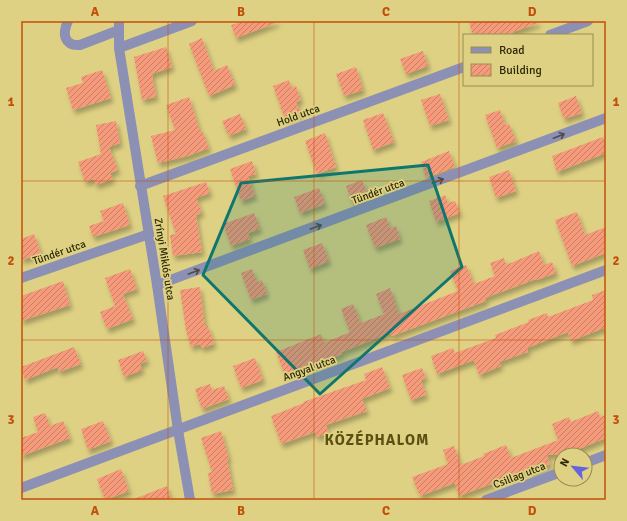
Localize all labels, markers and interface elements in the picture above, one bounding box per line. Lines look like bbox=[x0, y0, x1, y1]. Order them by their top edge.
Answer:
text: A bbox=[91, 4, 100, 20]
text: B bbox=[237, 4, 245, 20]
text: C bbox=[382, 4, 390, 20]
text: D bbox=[528, 4, 537, 20]
legend bbox=[463, 34, 593, 86]
text: Road bbox=[499, 43, 525, 58]
text: Building bbox=[499, 63, 542, 78]
text: 1 bbox=[7, 94, 15, 110]
text: 1 bbox=[612, 94, 620, 110]
street label: Hold utca bbox=[275, 102, 322, 129]
one-way arrow bbox=[553, 131, 565, 139]
street label: Tündér utca bbox=[350, 176, 407, 207]
one-way arrow bbox=[431, 177, 443, 185]
street label: Zrínyi Miklós utca bbox=[152, 217, 178, 302]
one-way arrow bbox=[309, 222, 321, 230]
street label: Tündér utca bbox=[31, 237, 88, 268]
text: 2 bbox=[7, 253, 15, 269]
text: 2 bbox=[612, 253, 620, 269]
one-way arrow bbox=[188, 267, 200, 275]
street label: Angyal utca bbox=[281, 353, 338, 384]
text: 3 bbox=[7, 412, 15, 428]
text: 3 bbox=[612, 412, 620, 428]
district label: KÖZÉPHALOM bbox=[324, 430, 430, 449]
north arrow bbox=[553, 447, 593, 487]
text: N bbox=[557, 456, 572, 469]
street label: Csillag utca bbox=[491, 459, 548, 491]
text: A bbox=[91, 503, 100, 519]
text: B bbox=[237, 503, 245, 519]
text: C bbox=[382, 503, 390, 519]
text: D bbox=[528, 503, 537, 519]

